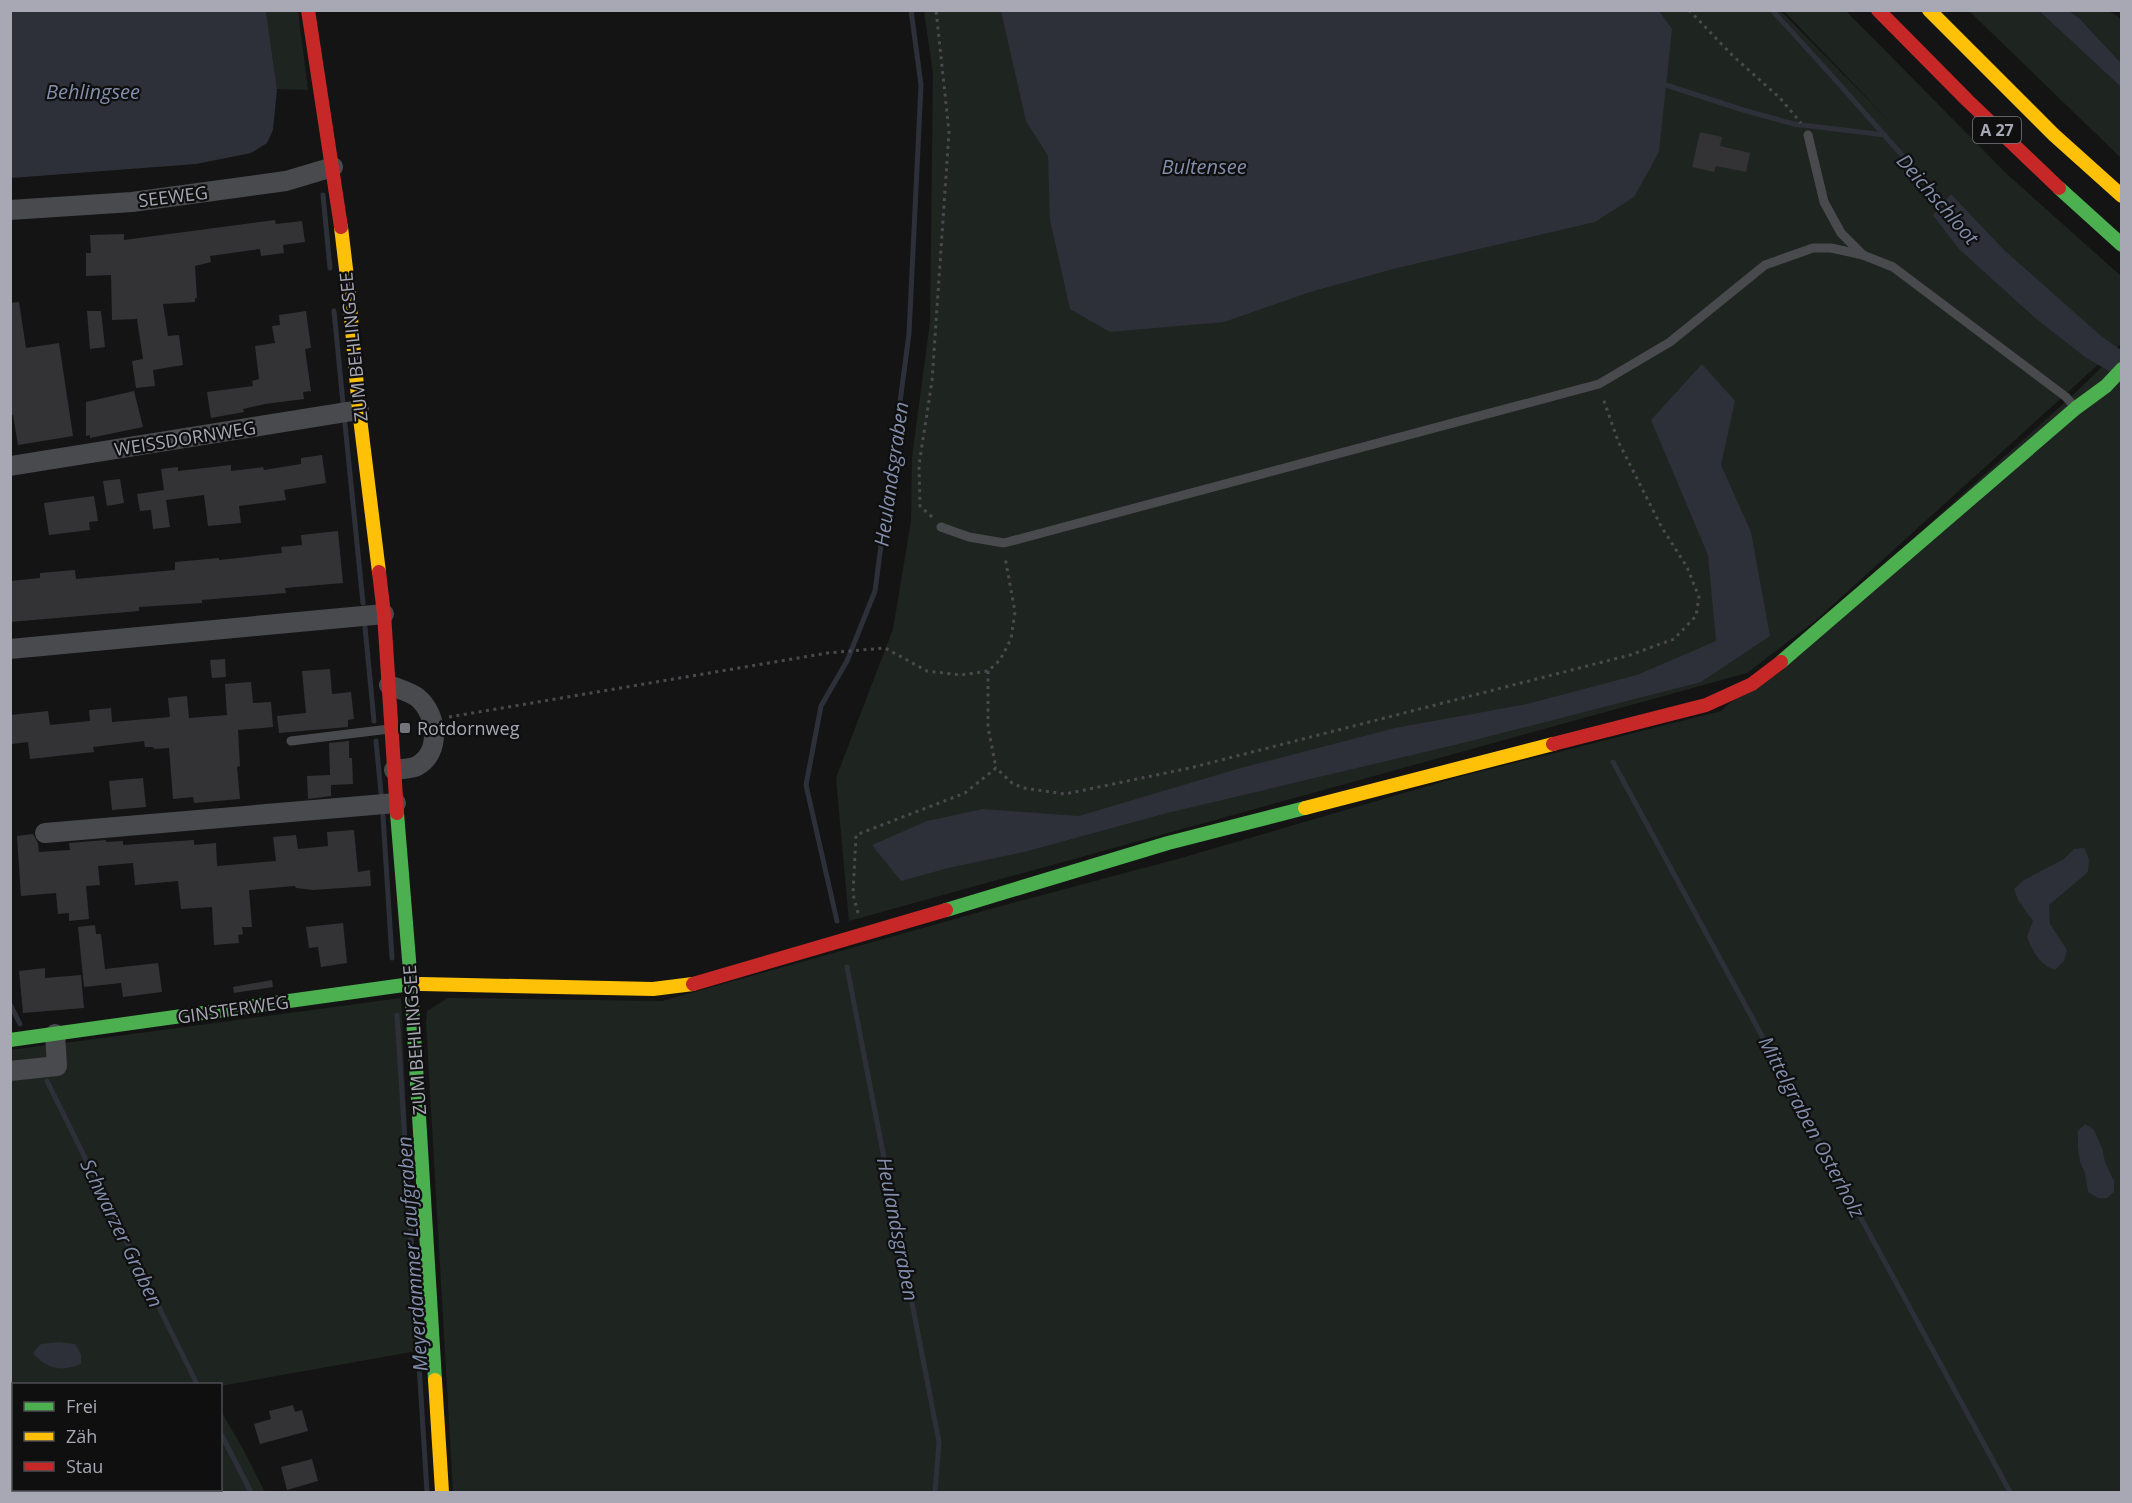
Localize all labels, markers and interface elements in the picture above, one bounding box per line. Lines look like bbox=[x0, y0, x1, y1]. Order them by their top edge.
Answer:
water label: Behlingsee bbox=[46, 78, 140, 105]
road number: A 27 bbox=[1973, 117, 2021, 143]
water label: Deichschloot bbox=[1891, 148, 1986, 251]
water label: Bultensee bbox=[1161, 153, 1247, 180]
street label: SEEWEG bbox=[137, 180, 209, 212]
street label: ZUM BEHLINGSEE bbox=[333, 271, 373, 423]
water label: Heulandsgraben bbox=[867, 400, 915, 548]
street label: WEISSDORNWEG bbox=[113, 415, 257, 461]
place label: Rotdornweg bbox=[417, 716, 520, 740]
marker: Rotdornweg bbox=[398, 721, 412, 735]
street label: ZUM BEHLINGSEE bbox=[397, 964, 431, 1116]
street label: GINSTERWEG bbox=[176, 989, 290, 1029]
water label: Mittelgraben Osterholz bbox=[1753, 1031, 1871, 1223]
water label: Meyerdammer Laufgraben bbox=[390, 1135, 434, 1373]
water label: Schwarzer Graben bbox=[74, 1154, 170, 1312]
water label: Heulandsgraben bbox=[871, 1155, 925, 1303]
legend bbox=[12, 1383, 222, 1491]
text: Frei bbox=[66, 1394, 97, 1418]
text: Zäh bbox=[66, 1424, 97, 1448]
text: Stau bbox=[66, 1454, 103, 1478]

